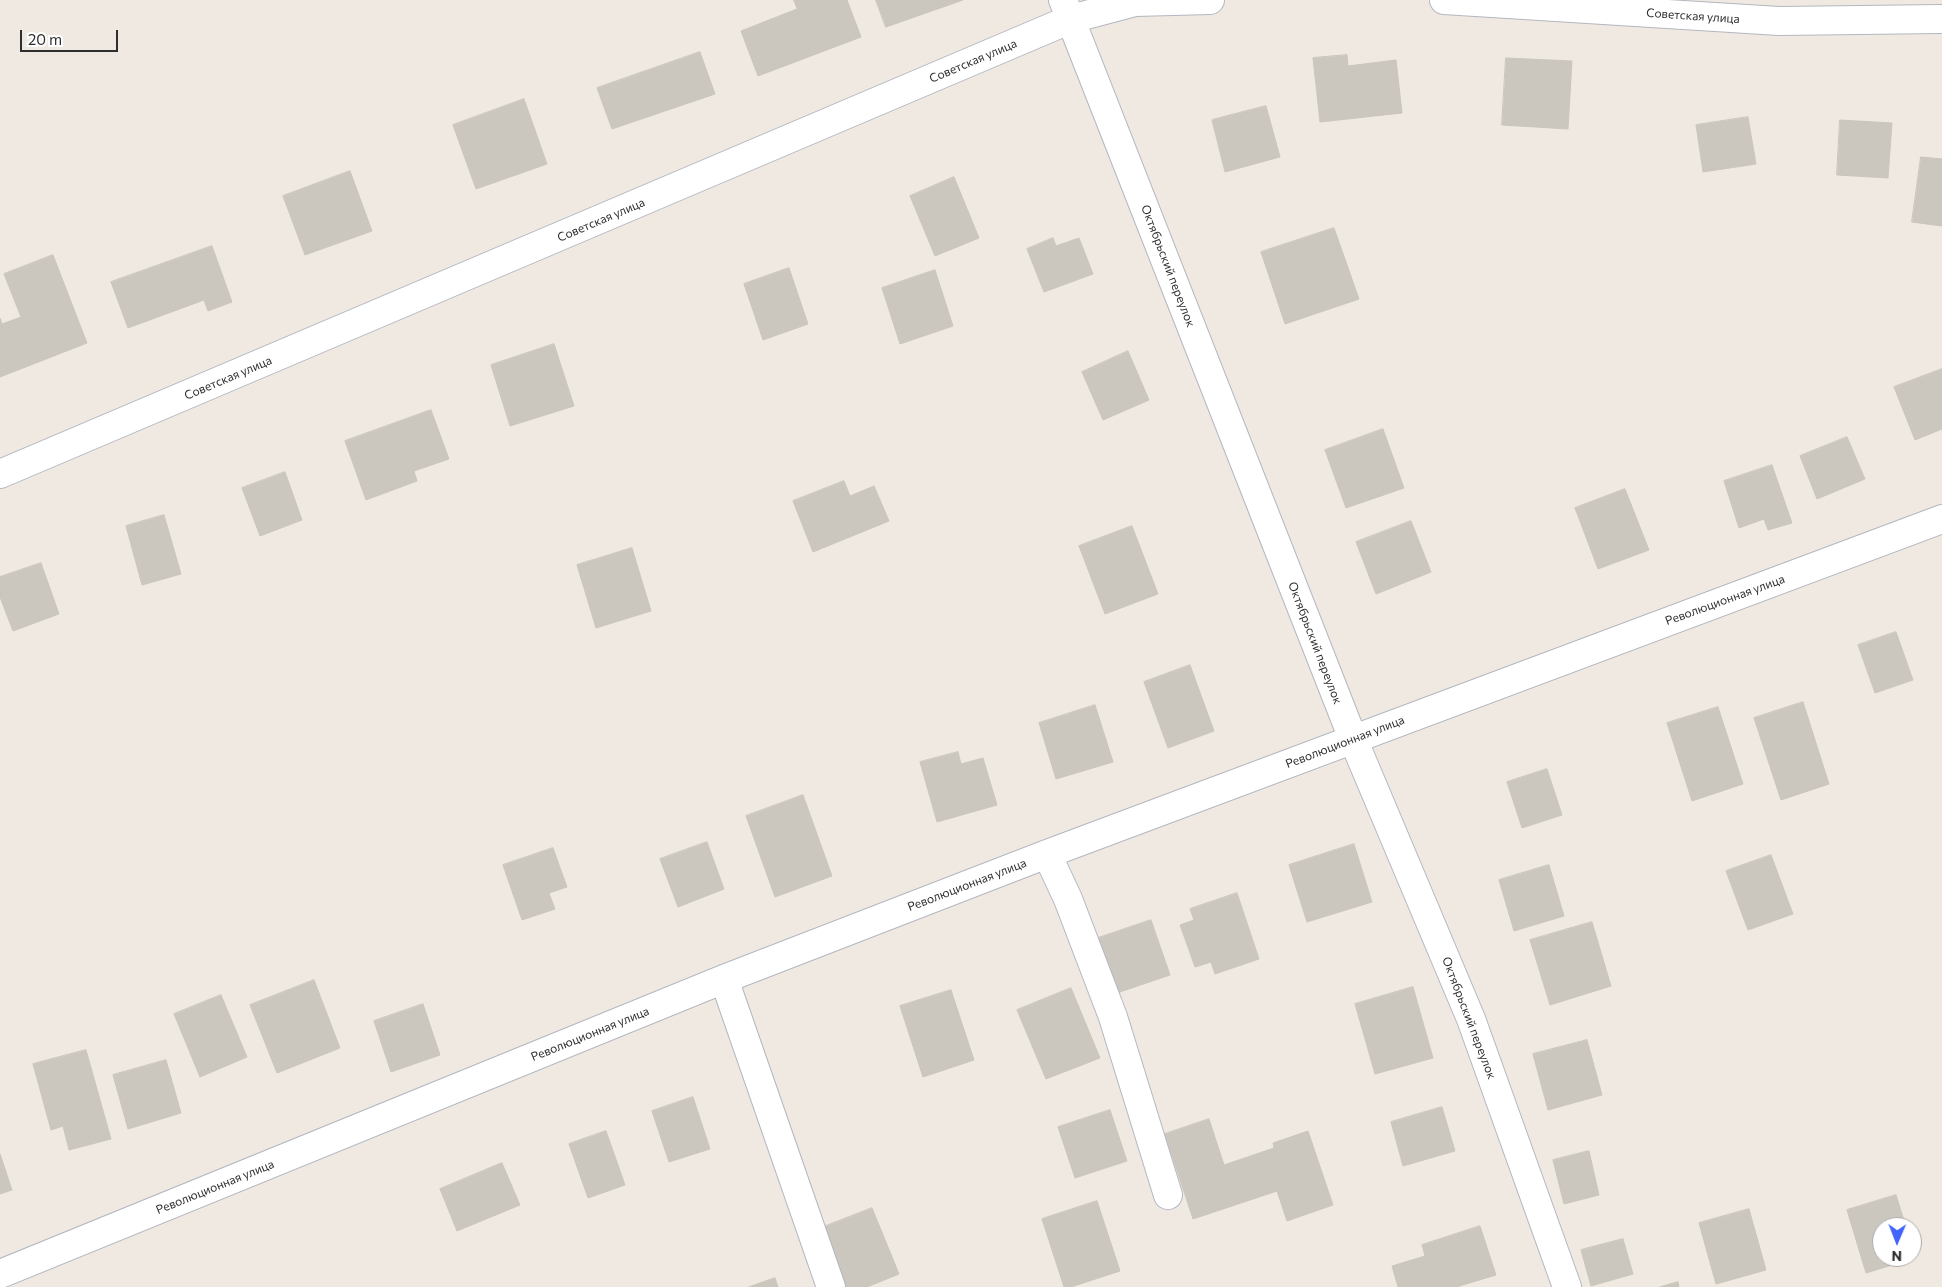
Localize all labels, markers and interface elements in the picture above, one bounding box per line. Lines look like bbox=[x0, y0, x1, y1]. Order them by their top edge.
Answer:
street label: Советская улица bbox=[1646, 6, 1740, 26]
scale bar bbox=[22, 20, 120, 52]
text: 20 m bbox=[28, 30, 62, 48]
street label: Советская улица bbox=[927, 36, 1019, 86]
street label: Советская улица bbox=[555, 195, 647, 245]
street label: Октябрьский переулок bbox=[1138, 203, 1198, 329]
street label: Советская улица bbox=[182, 353, 274, 403]
street label: Революционная улица bbox=[1663, 572, 1787, 628]
street label: Октябрьский переулок bbox=[1285, 580, 1345, 706]
street label: Революционная улица bbox=[1284, 713, 1406, 771]
street label: Революционная улица bbox=[906, 856, 1028, 914]
street label: Октябрьский переулок bbox=[1439, 955, 1499, 1081]
street label: Революционная улица bbox=[529, 1004, 651, 1064]
street label: Революционная улица bbox=[154, 1157, 276, 1217]
north arrow bbox=[1872, 1217, 1922, 1267]
text: N bbox=[1891, 1248, 1902, 1265]

